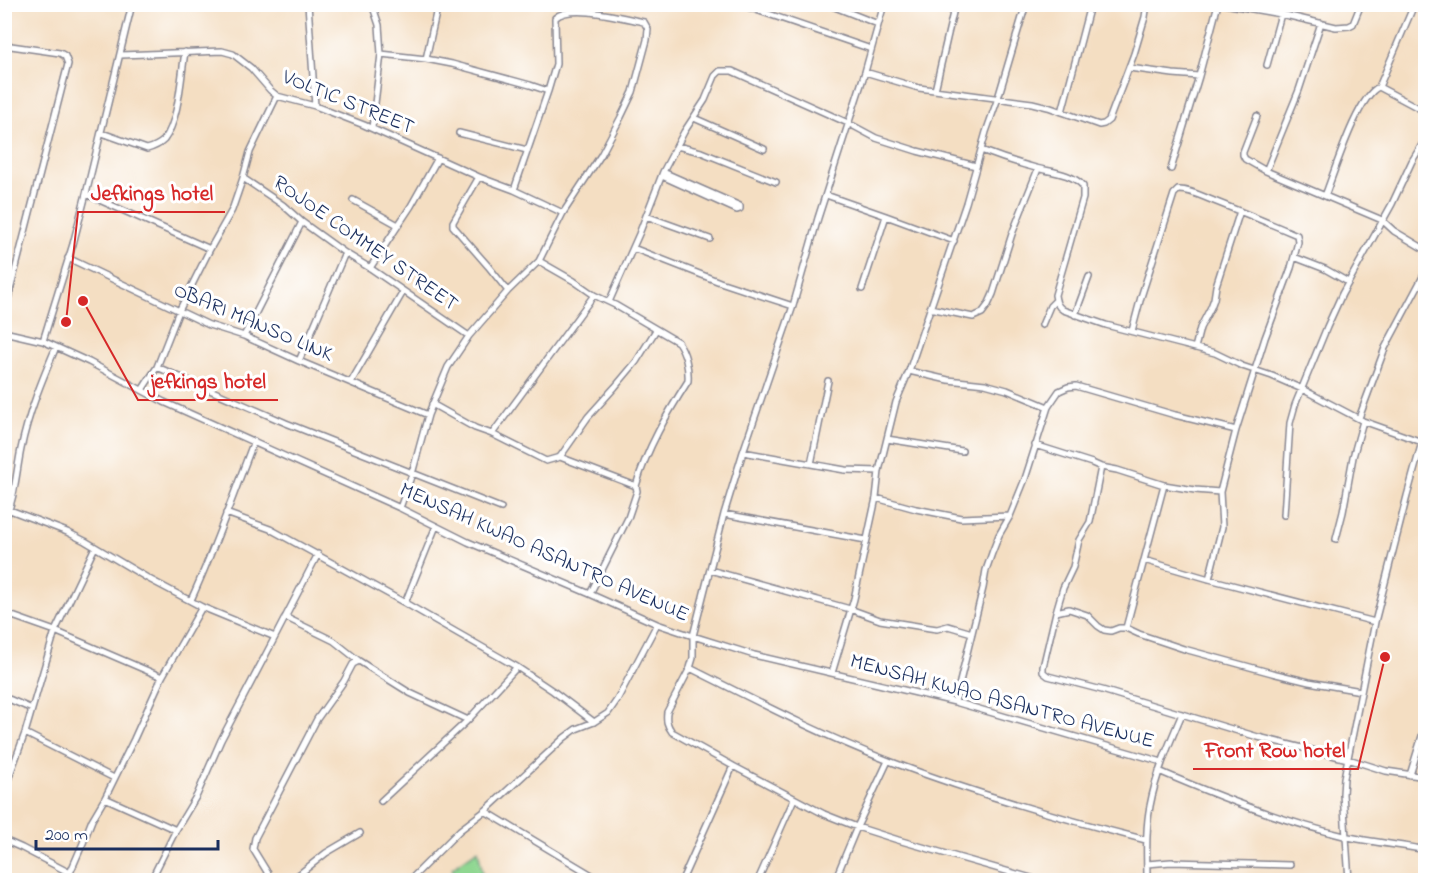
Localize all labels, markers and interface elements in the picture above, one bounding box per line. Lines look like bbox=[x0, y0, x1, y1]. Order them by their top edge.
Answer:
street label: VOLTIC STREET bbox=[277, 63, 418, 143]
street label: ROJOE COMMEY STREET bbox=[266, 169, 464, 319]
callout: Jefkings hotel bbox=[78, 172, 225, 212]
text: Jefkings hotel bbox=[91, 179, 214, 212]
street label: OBARI MANSO LINK bbox=[169, 276, 338, 370]
callout: jefkings hotel bbox=[138, 360, 278, 400]
text: jefkings hotel bbox=[147, 367, 266, 400]
street label: MENSAH KWAO ASANTRO AVENUE bbox=[394, 475, 694, 631]
street label: MENSAH KWAO ASANTRO AVENUE bbox=[846, 647, 1158, 757]
callout: Front Row hotel bbox=[1193, 729, 1358, 769]
text: Front Row hotel bbox=[1204, 736, 1346, 768]
scale bar bbox=[36, 813, 218, 851]
text: 200 m bbox=[45, 823, 88, 849]

